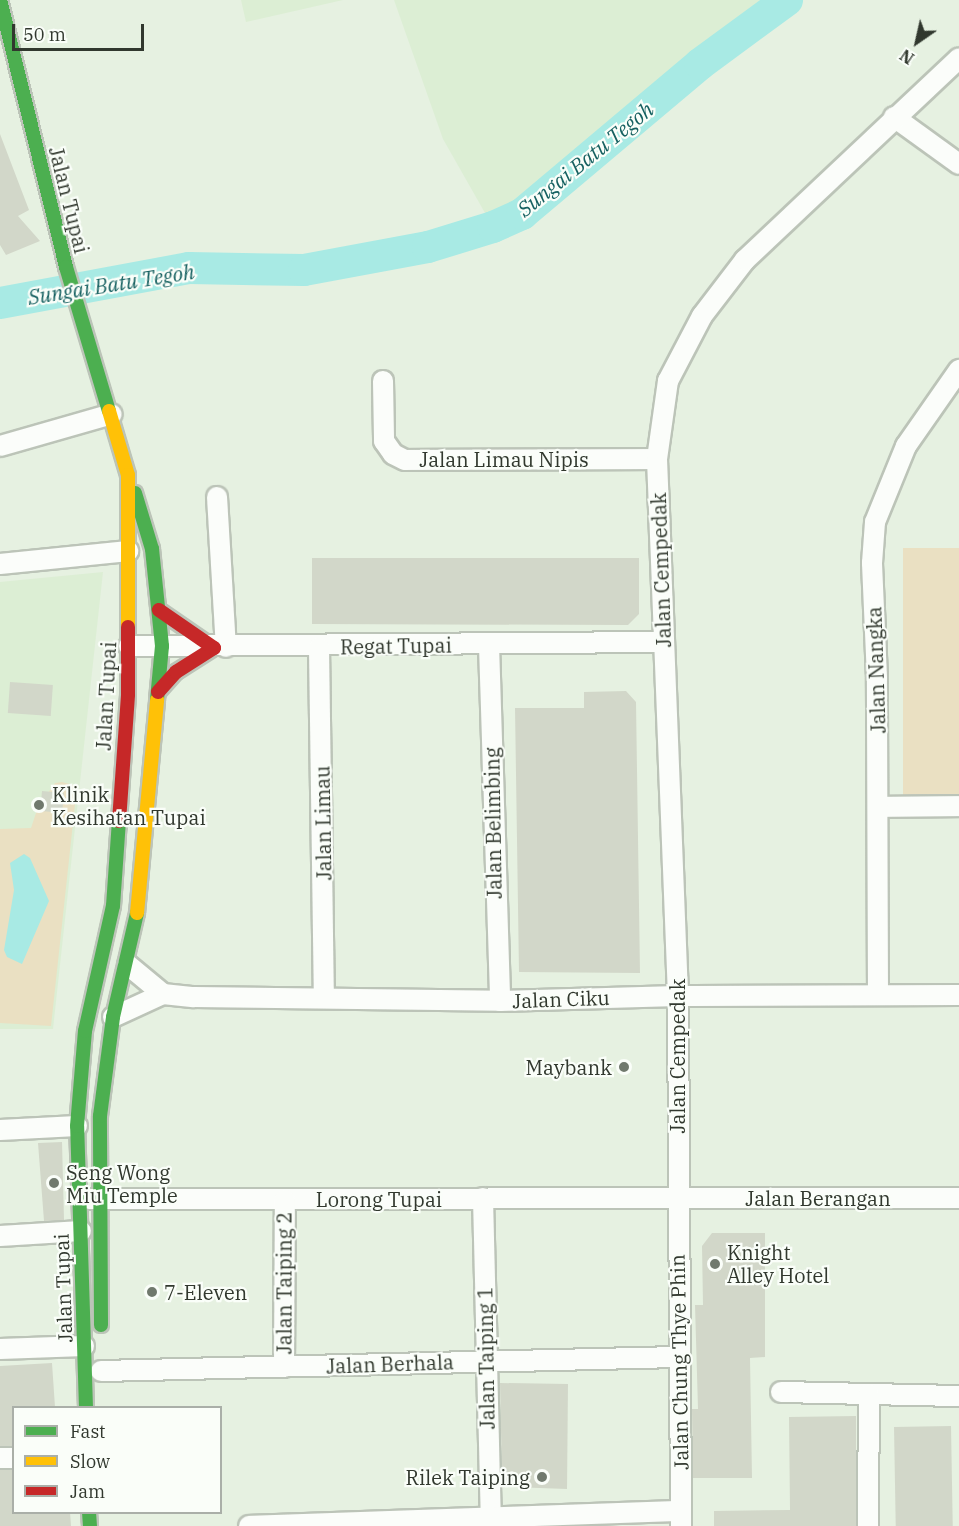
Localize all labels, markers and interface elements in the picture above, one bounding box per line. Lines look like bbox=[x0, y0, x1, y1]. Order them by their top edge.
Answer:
scale bar bbox=[15, 12, 147, 50]
north arrow bbox=[887, 12, 947, 72]
text: 50 m bbox=[23, 23, 66, 46]
text: N bbox=[896, 45, 918, 69]
water label: Sungai Batu Tegoh bbox=[512, 96, 658, 222]
street label: Jalan Tupai bbox=[44, 144, 94, 256]
water label: Sungai Batu Tegoh bbox=[26, 258, 196, 310]
street label: Jalan Limau Nipis bbox=[419, 447, 589, 471]
street label: Jalan Cempedak bbox=[646, 492, 676, 648]
street label: Jalan Nangka bbox=[862, 606, 890, 734]
street label: Regat Tupai bbox=[340, 633, 452, 659]
street label: Jalan Tupai bbox=[91, 641, 121, 751]
street label: Jalan Belimbing bbox=[480, 747, 506, 899]
street label: Jalan Limau bbox=[310, 765, 336, 881]
place label: Klinik Kesihatan Tupai bbox=[52, 782, 206, 829]
marker: Klinik Kesihatan Tupai bbox=[30, 796, 48, 814]
street label: Jalan Cempedak bbox=[665, 979, 689, 1133]
street label: Jalan Ciku bbox=[512, 985, 610, 1013]
place label: Maybank bbox=[526, 1055, 612, 1079]
marker: Maybank bbox=[617, 1060, 631, 1074]
place label: Seng Wong Miu Temple bbox=[66, 1160, 178, 1207]
marker: Seng Wong Miu Temple bbox=[47, 1176, 61, 1190]
street label: Jalan Berangan bbox=[745, 1186, 891, 1210]
street label: Lorong Tupai bbox=[316, 1187, 442, 1211]
street label: Jalan Taiping 2 bbox=[272, 1212, 296, 1354]
street label: Jalan Tupai bbox=[49, 1233, 77, 1343]
place label: Knight Alley Hotel bbox=[727, 1240, 829, 1287]
street label: Jalan Chung Thye Phin bbox=[665, 1254, 693, 1470]
marker: Knight Alley Hotel bbox=[708, 1257, 722, 1271]
place label: 7-Eleven bbox=[164, 1280, 247, 1304]
marker: 7-Eleven bbox=[145, 1285, 159, 1299]
street label: Jalan Taiping 1 bbox=[473, 1286, 499, 1430]
street label: Jalan Berhala bbox=[326, 1350, 454, 1378]
legend bbox=[12, 1406, 222, 1514]
text: Fast bbox=[70, 1420, 105, 1443]
text: Slow bbox=[70, 1450, 110, 1473]
place label: Rilek Taiping bbox=[406, 1465, 530, 1489]
marker: Rilek Taiping bbox=[535, 1470, 549, 1484]
text: Jam bbox=[70, 1480, 105, 1503]

